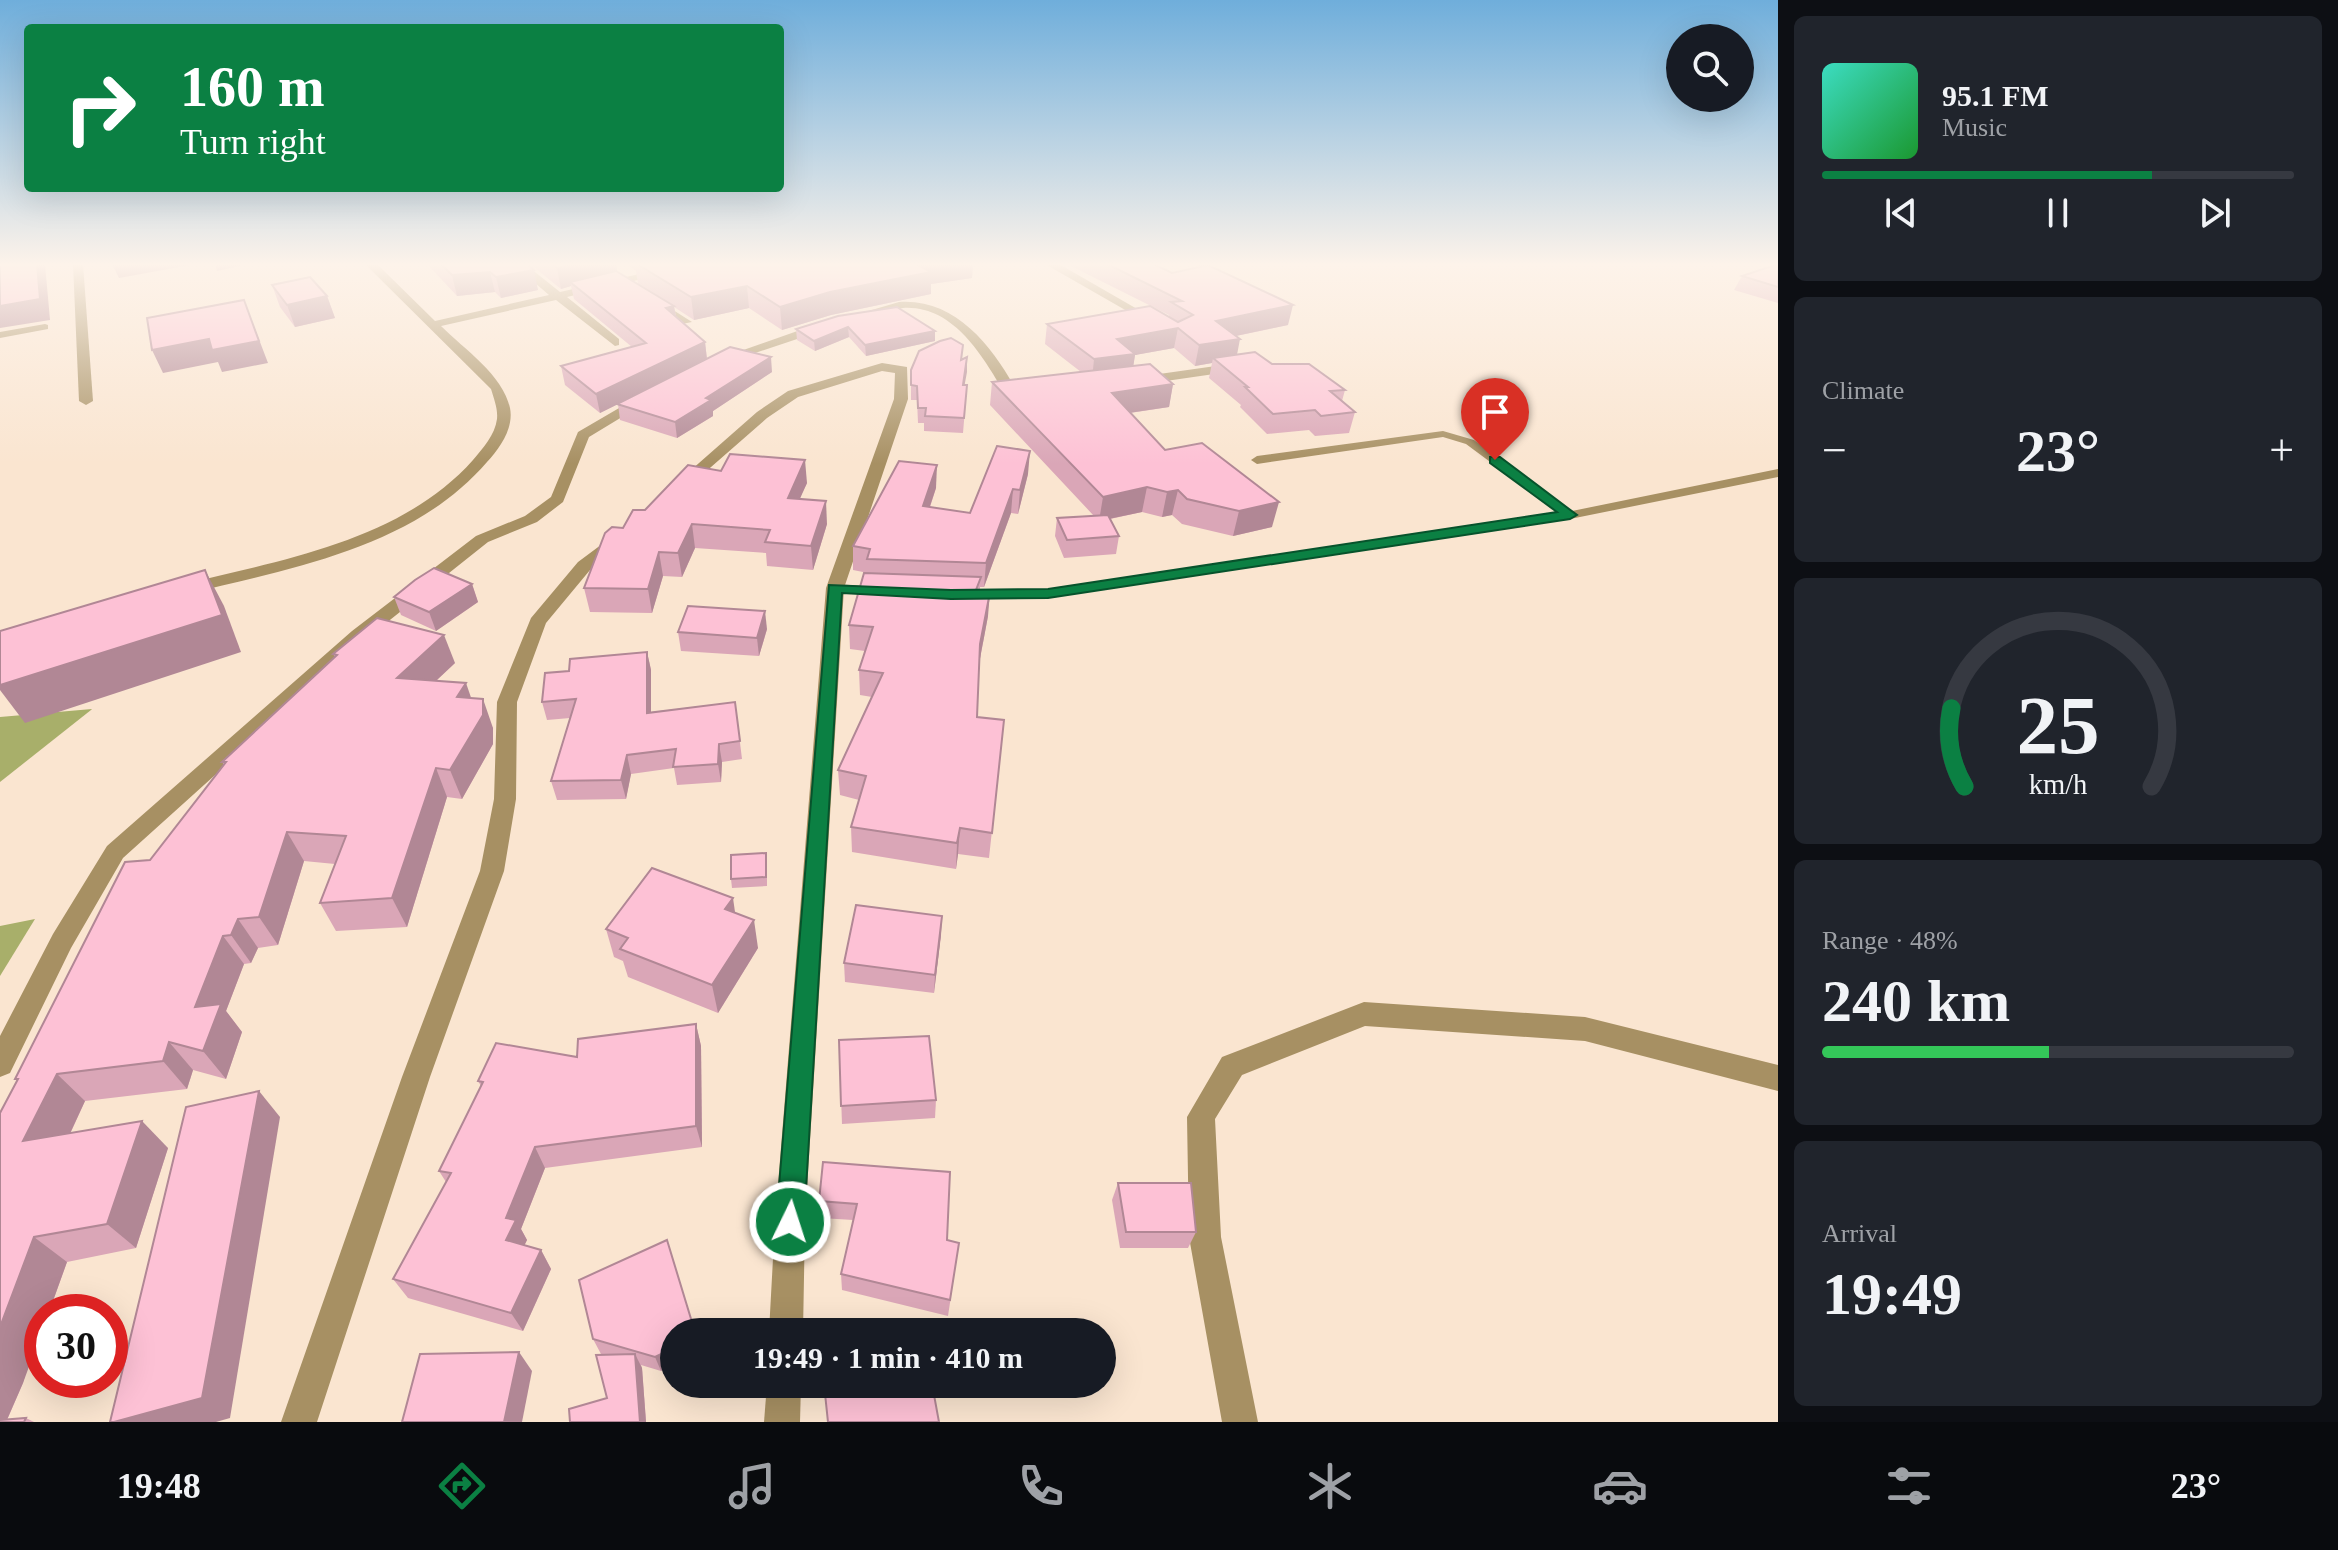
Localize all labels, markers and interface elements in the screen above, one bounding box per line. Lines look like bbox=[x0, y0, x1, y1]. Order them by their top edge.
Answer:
map controls bbox=[1666, 24, 1754, 112]
button: search bbox=[1666, 24, 1754, 112]
icon: right bbox=[48, 56, 152, 160]
text: 160 m bbox=[180, 56, 325, 118]
text: 95.1 FM bbox=[1942, 79, 2049, 112]
text: Music bbox=[1942, 113, 2007, 142]
text: Turn right bbox=[180, 122, 326, 162]
icon: previous bbox=[1879, 191, 1923, 235]
icon: pause bbox=[2036, 191, 2080, 235]
icon: next bbox=[2193, 191, 2237, 235]
text: Climate bbox=[1822, 376, 1904, 405]
pin bbox=[1461, 378, 1529, 460]
icon: arrive bbox=[1473, 390, 1517, 434]
text: 23° bbox=[2016, 418, 2100, 484]
text: − bbox=[1822, 426, 1847, 475]
text: + bbox=[2269, 426, 2294, 475]
text: 25 bbox=[2016, 679, 2100, 771]
text: km/h bbox=[2029, 769, 2087, 800]
text: Range · 48% bbox=[1822, 926, 1958, 955]
text: 240 km bbox=[1822, 968, 2010, 1034]
position arrow bbox=[748, 1180, 832, 1264]
text: Arrival bbox=[1822, 1219, 1897, 1248]
text: 19:49 bbox=[1822, 1261, 1962, 1327]
speed limit sign: 30 bbox=[24, 1294, 128, 1398]
text: 19:49 · 1 min · 410 m bbox=[753, 1341, 1023, 1374]
icon: directions bbox=[434, 1458, 490, 1514]
icon: music bbox=[724, 1458, 780, 1514]
icon: phone bbox=[1013, 1458, 1069, 1514]
icon: climate bbox=[1302, 1458, 1358, 1514]
icon: car bbox=[1592, 1458, 1648, 1514]
icon: filters bbox=[1881, 1458, 1937, 1514]
text: 19:48 bbox=[117, 1466, 201, 1506]
text: 23° bbox=[2171, 1466, 2221, 1506]

